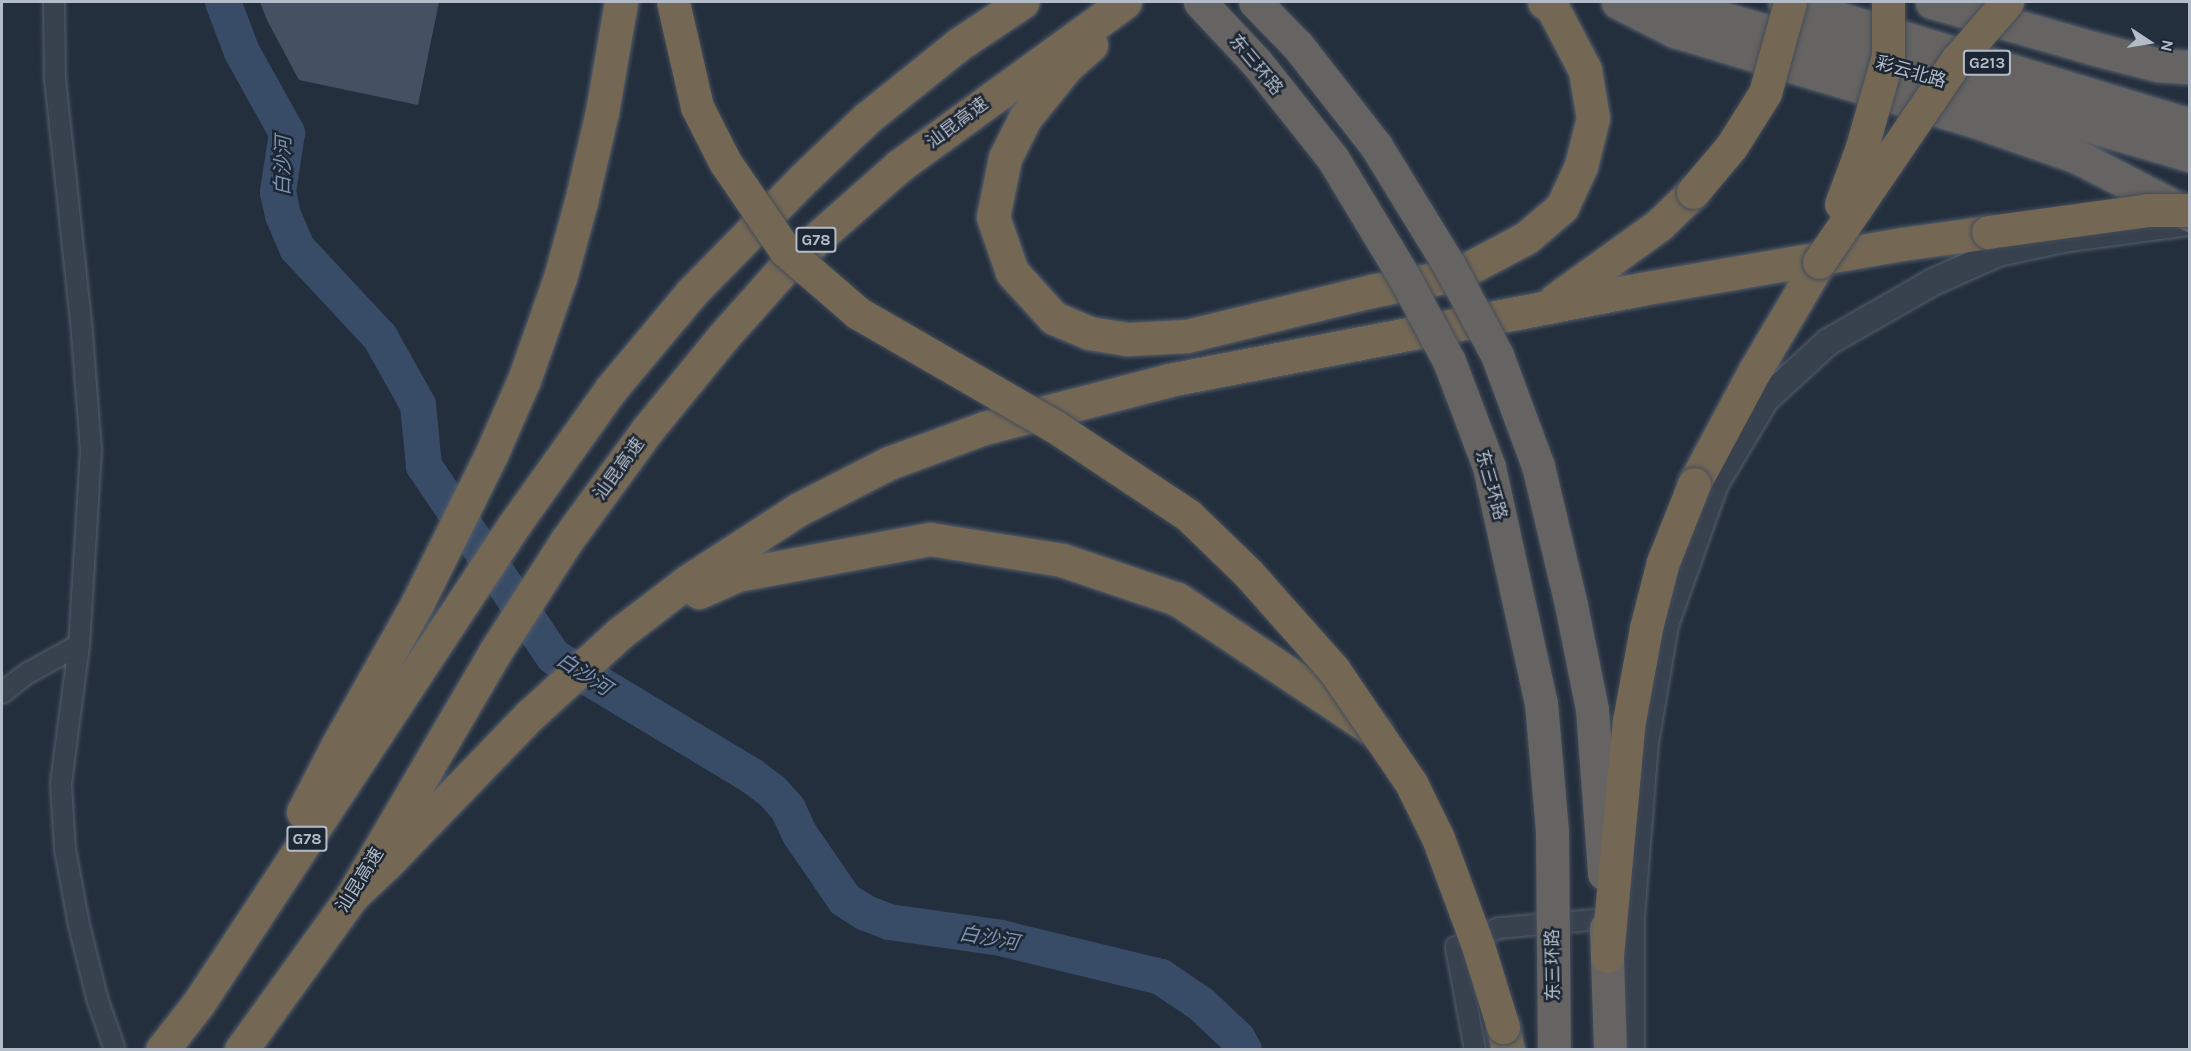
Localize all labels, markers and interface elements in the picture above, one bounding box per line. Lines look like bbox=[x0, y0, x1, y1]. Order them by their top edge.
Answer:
north arrow bbox=[2119, 12, 2179, 72]
street label: 东三环路 bbox=[1225, 30, 1287, 100]
text: N bbox=[2157, 38, 2178, 53]
road number: G213 bbox=[1962, 50, 2012, 76]
street label: 彩云北路 bbox=[1873, 52, 1949, 92]
street label: 汕昆高速 bbox=[922, 93, 992, 153]
water label: 白沙河 bbox=[270, 136, 296, 196]
road number: G78 bbox=[795, 227, 837, 253]
street label: 汕昆高速 bbox=[589, 434, 649, 504]
street label: 东三环路 bbox=[1471, 447, 1511, 523]
water label: 白沙河 bbox=[552, 648, 616, 700]
road number: G78 bbox=[286, 826, 328, 852]
street label: 汕昆高速 bbox=[332, 844, 388, 916]
water label: 白沙河 bbox=[957, 921, 1021, 955]
street label: 东三环路 bbox=[1542, 929, 1564, 1001]

